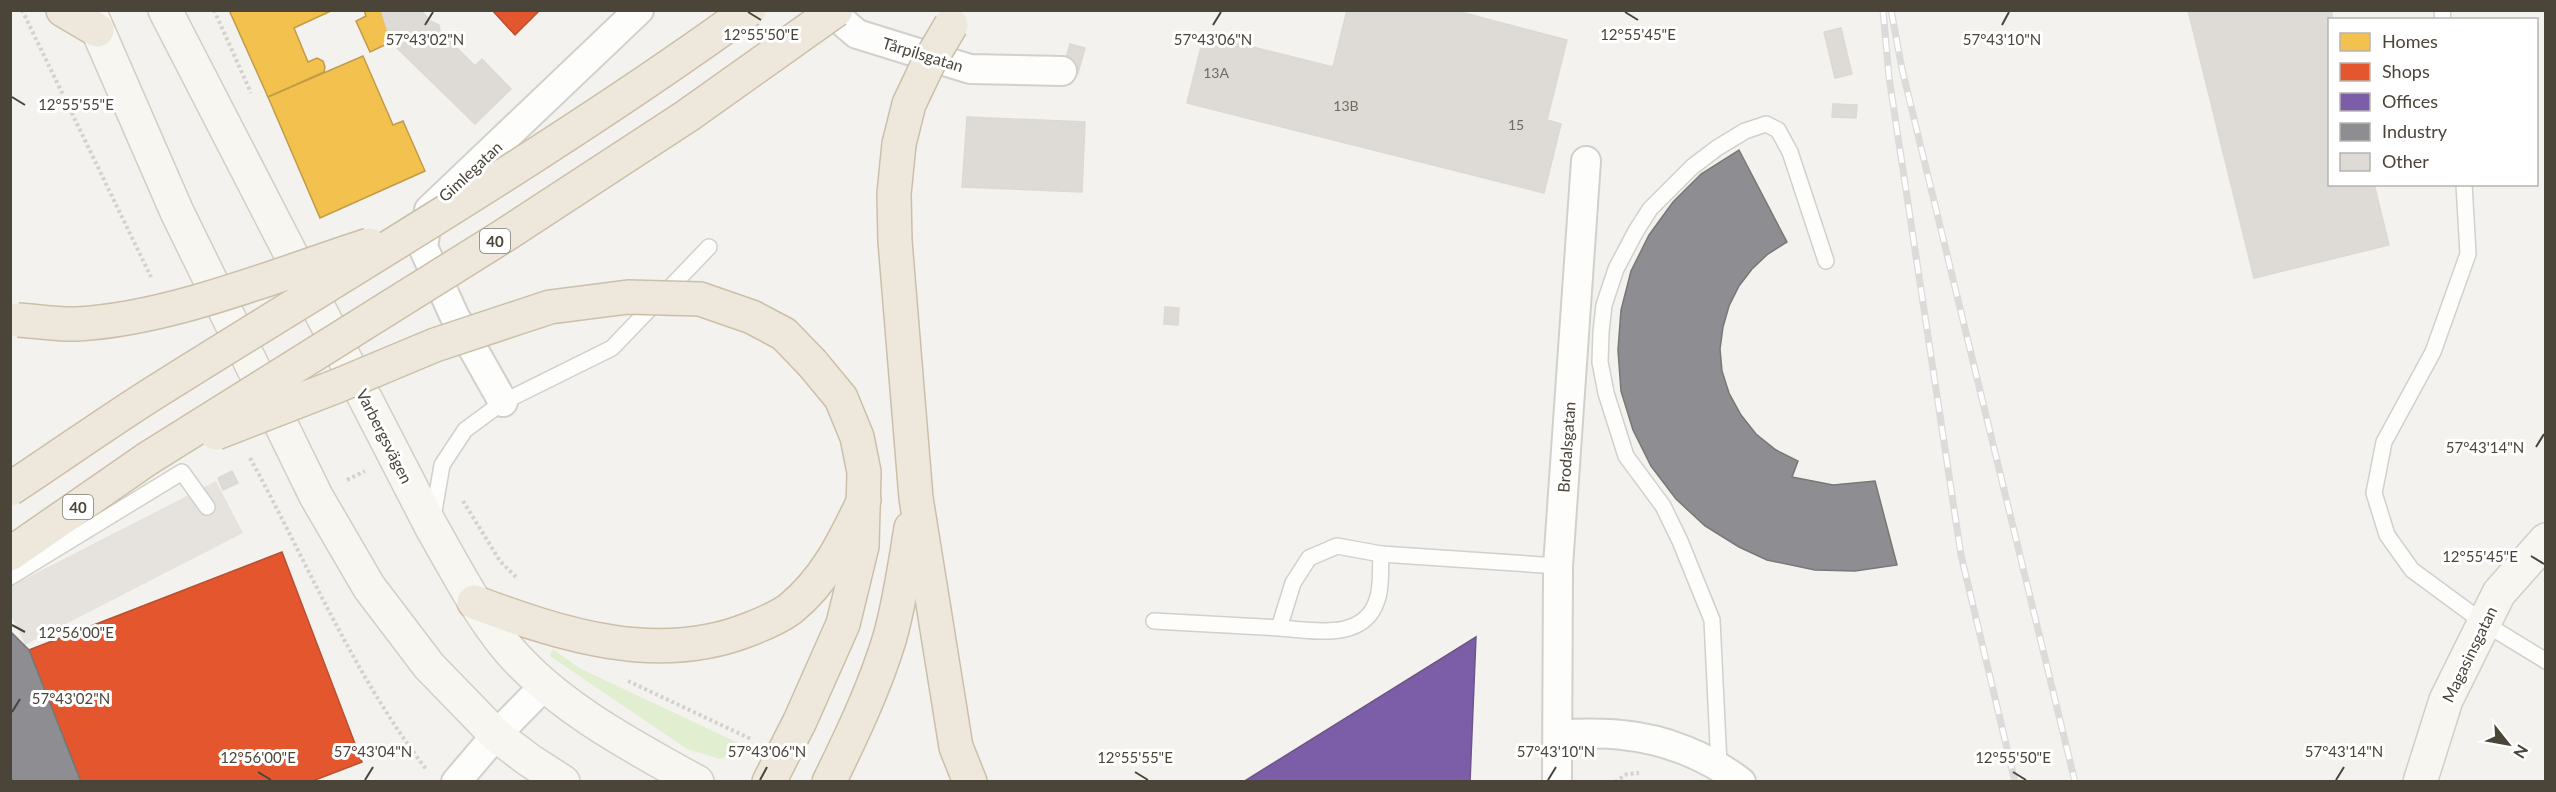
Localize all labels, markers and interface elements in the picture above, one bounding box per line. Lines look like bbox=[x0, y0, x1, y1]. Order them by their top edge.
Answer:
legend bbox=[2328, 18, 2538, 186]
text: 12°55'50"E bbox=[723, 25, 799, 43]
text: 12°55'45"E bbox=[1600, 25, 1676, 43]
text: 57°43'02"N bbox=[386, 30, 464, 48]
text: 57°43'06"N bbox=[1174, 30, 1252, 48]
text: 57°43'10"N bbox=[1963, 30, 2041, 48]
text: Homes bbox=[2382, 30, 2438, 52]
street label: Tårpilsgatan bbox=[880, 33, 966, 75]
text: Shops bbox=[2382, 60, 2430, 82]
house number: 13A bbox=[1203, 64, 1229, 81]
text: Offices bbox=[2382, 90, 2438, 112]
text: 12°55'55"E bbox=[38, 95, 114, 113]
house number: 13B bbox=[1333, 97, 1359, 114]
house number: 15 bbox=[1508, 116, 1524, 133]
text: Industry bbox=[2382, 120, 2448, 142]
street label: Gimlegatan bbox=[434, 137, 506, 205]
text: Other bbox=[2382, 150, 2429, 172]
road number: 40 bbox=[480, 229, 510, 253]
street label: Varbergsvägen bbox=[353, 386, 417, 486]
street label: Brodalsgatan bbox=[1553, 401, 1579, 493]
text: 57°43'14"N bbox=[2446, 438, 2524, 456]
road number: 40 bbox=[63, 495, 93, 519]
text: 12°55'45"E bbox=[2442, 547, 2518, 565]
street label: Magasinsgatan bbox=[2438, 603, 2500, 705]
text: 12°56'00"E bbox=[38, 623, 114, 641]
text: 57°43'02"N bbox=[32, 689, 110, 707]
north arrow bbox=[2478, 714, 2538, 774]
text: 57°43'04"N bbox=[334, 742, 412, 760]
text: 57°43'06"N bbox=[728, 742, 806, 760]
text: 57°43'10"N bbox=[1517, 742, 1595, 760]
text: 57°43'14"N bbox=[2305, 742, 2383, 760]
text: N bbox=[2510, 742, 2533, 762]
text: 12°56'00"E bbox=[220, 748, 296, 766]
text: 12°55'55"E bbox=[1097, 748, 1173, 766]
text: 12°55'50"E bbox=[1975, 748, 2051, 766]

